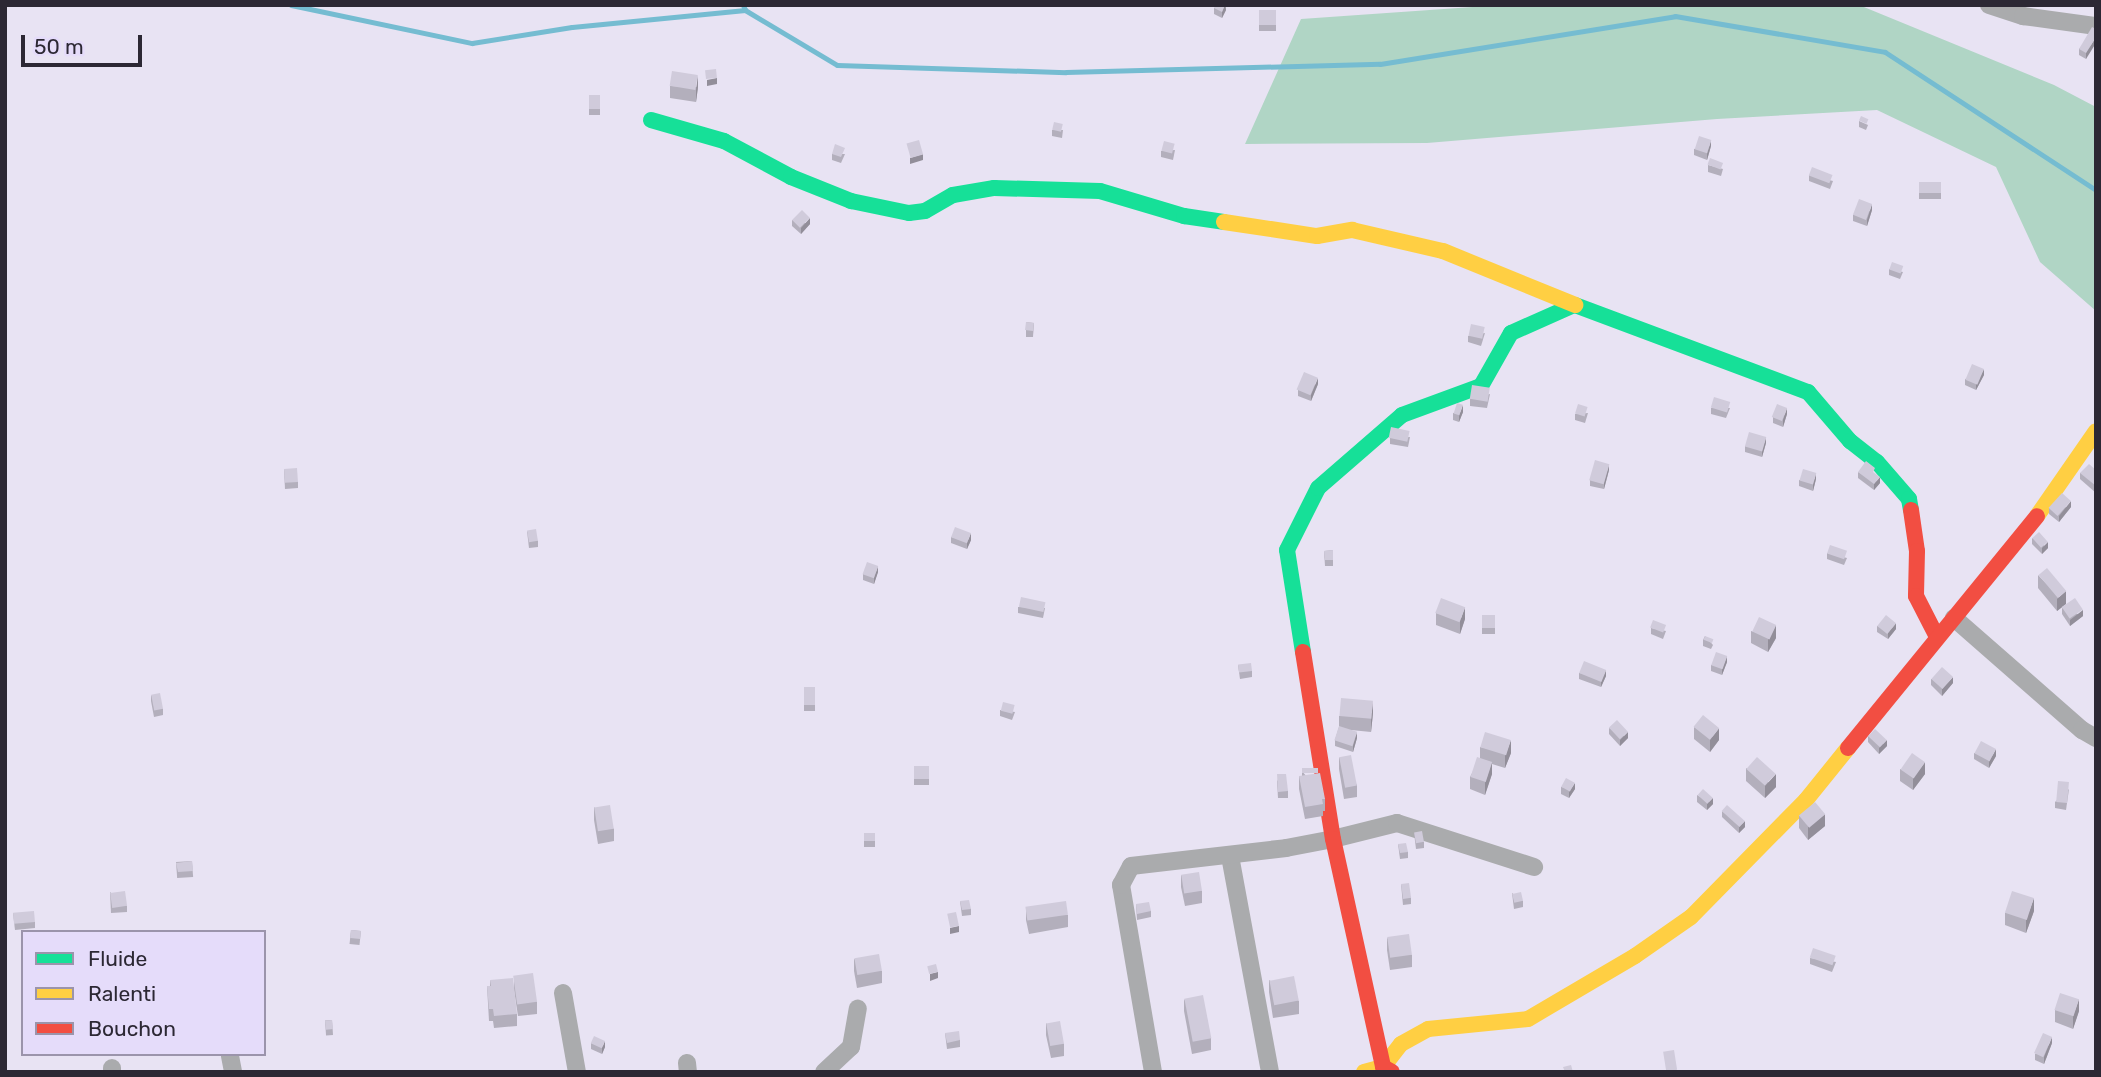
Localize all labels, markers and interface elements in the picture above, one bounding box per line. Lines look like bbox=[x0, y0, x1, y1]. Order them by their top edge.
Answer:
scale bar bbox=[24, 21, 145, 65]
text: 50 m bbox=[34, 34, 84, 59]
legend bbox=[21, 930, 266, 1056]
text: Fluide bbox=[88, 946, 147, 971]
text: Ralenti bbox=[88, 981, 156, 1006]
text: Bouchon bbox=[88, 1016, 176, 1041]

